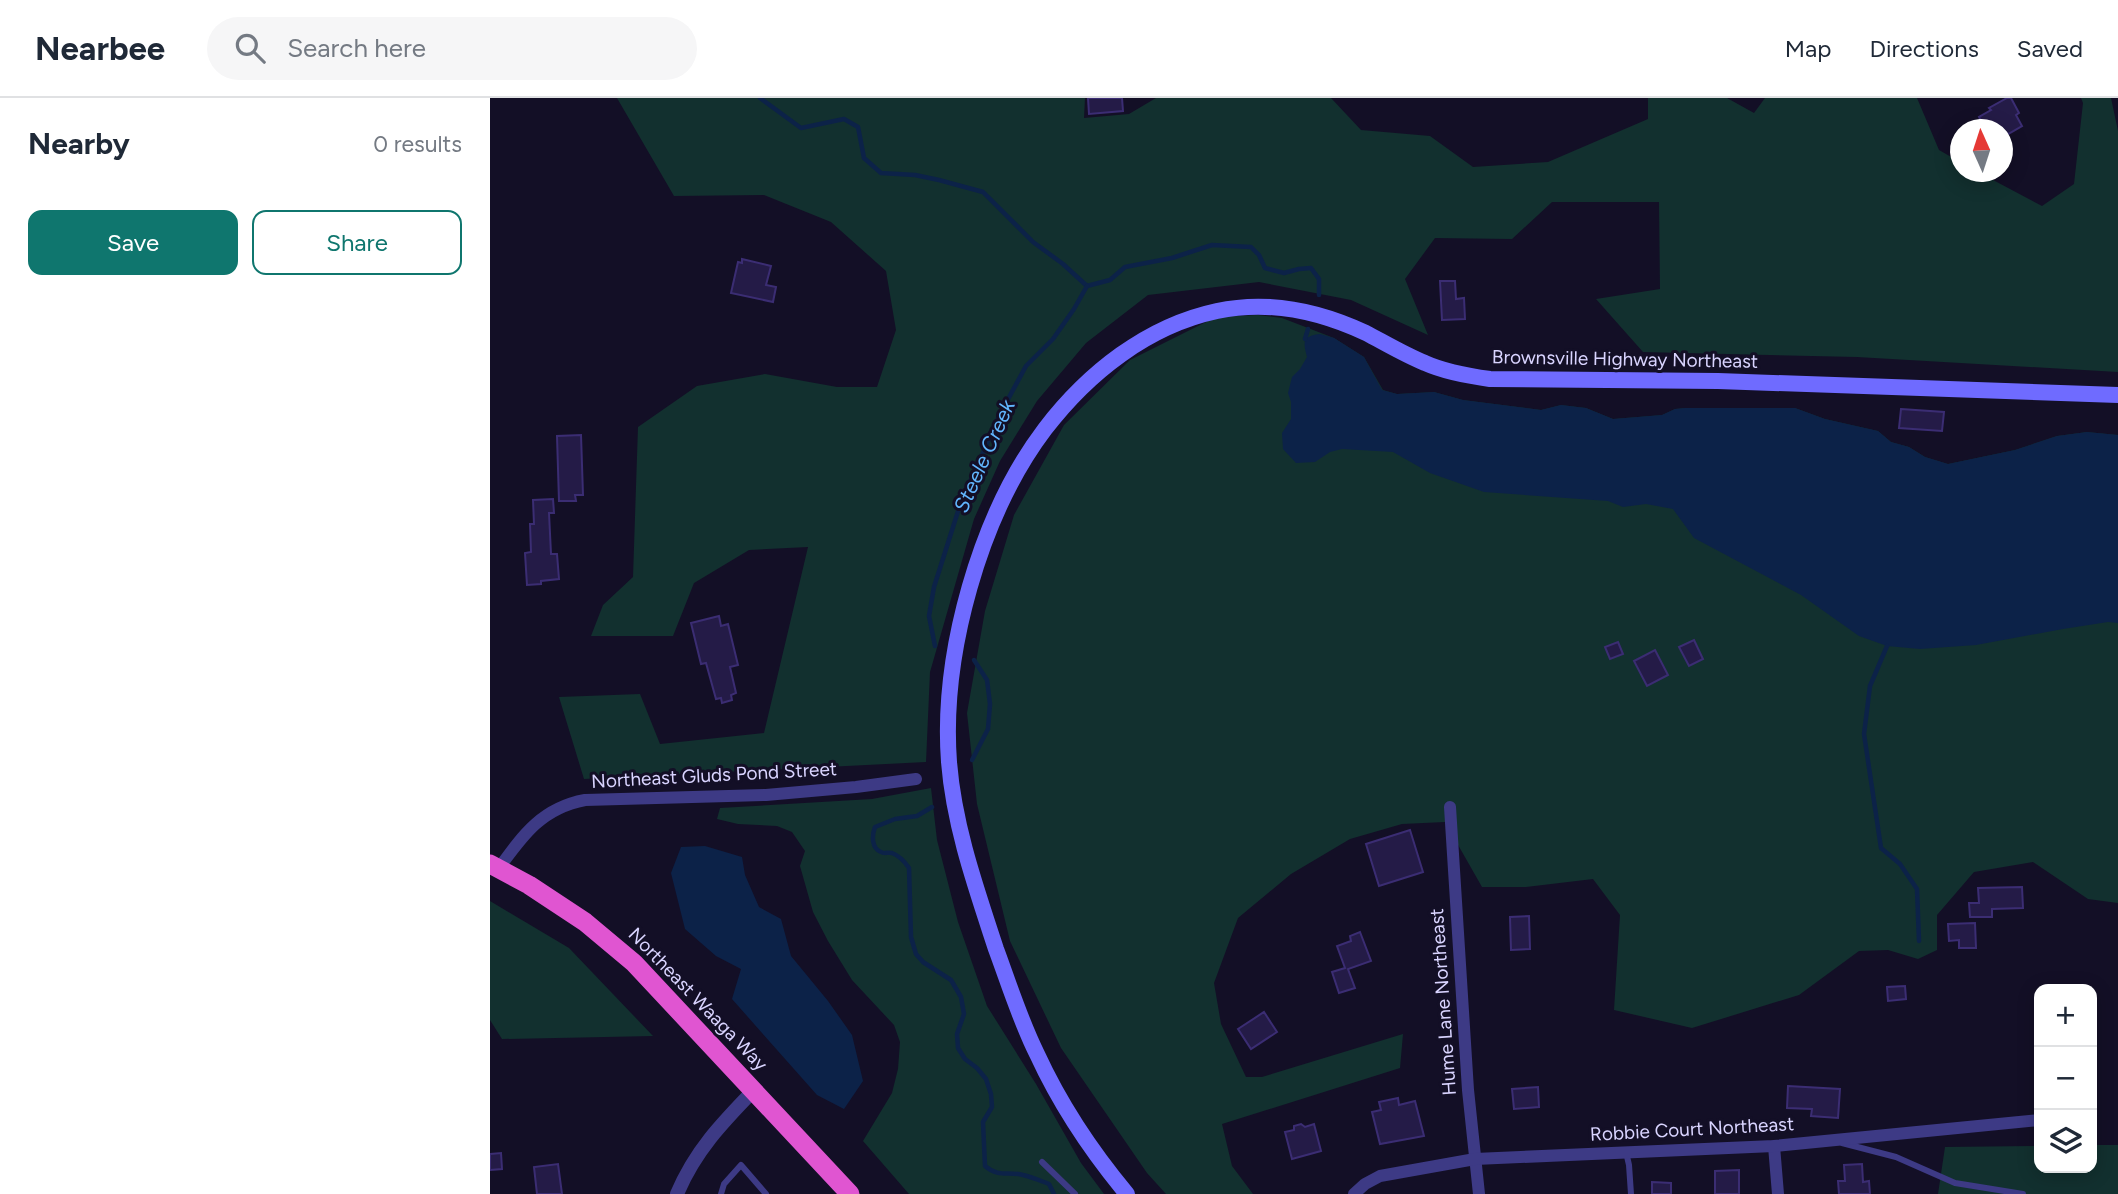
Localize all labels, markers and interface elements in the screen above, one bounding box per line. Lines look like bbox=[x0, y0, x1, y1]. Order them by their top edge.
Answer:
search box bbox=[207, 17, 697, 80]
text: Nearbee bbox=[35, 29, 165, 68]
icon: search bbox=[231, 29, 269, 67]
text: Search here bbox=[287, 32, 426, 64]
text: Map bbox=[1785, 34, 1831, 63]
text: Directions bbox=[1869, 34, 1979, 63]
text: Saved bbox=[2017, 34, 2083, 63]
north arrow bbox=[1950, 119, 2013, 182]
text: Nearby bbox=[28, 125, 130, 162]
text: 0 results bbox=[373, 130, 462, 158]
button: Save bbox=[28, 210, 238, 275]
button: Share bbox=[252, 210, 462, 275]
street label: Brownsville Highway Northeast bbox=[1492, 345, 1758, 373]
water label: Steele Creek bbox=[948, 395, 1020, 516]
street label: Northeast Gluds Pond Street bbox=[591, 757, 837, 793]
street label: Hume Lane Northeast bbox=[1425, 908, 1461, 1096]
street label: Northeast Waaga Way bbox=[624, 923, 772, 1075]
map controls bbox=[2034, 984, 2097, 1173]
button: + bbox=[2034, 984, 2097, 1047]
button: − bbox=[2034, 1047, 2097, 1110]
button: layers bbox=[2034, 1110, 2097, 1173]
street label: Robbie Court Northeast bbox=[1589, 1112, 1795, 1146]

